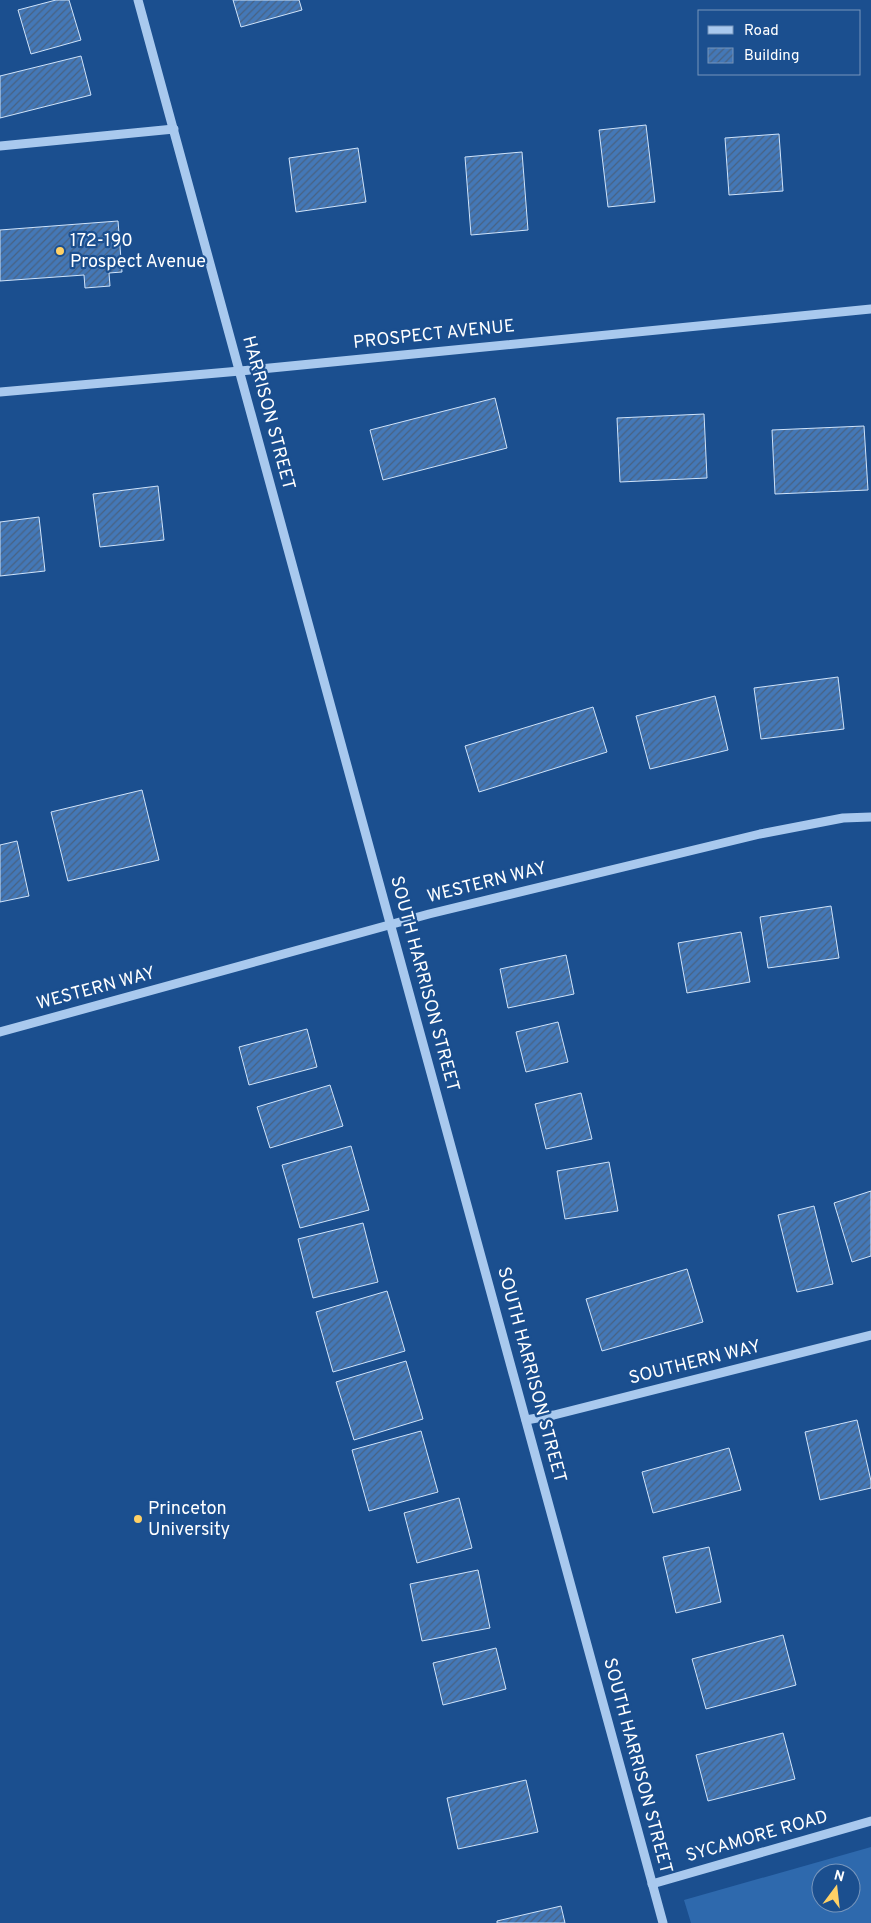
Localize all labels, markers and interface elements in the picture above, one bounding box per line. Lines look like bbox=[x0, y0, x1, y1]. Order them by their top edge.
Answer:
legend bbox=[698, 10, 861, 75]
text: Road bbox=[744, 22, 779, 41]
text: Building bbox=[744, 47, 799, 66]
place label: 172-190 Prospect Avenue bbox=[70, 230, 206, 274]
marker: 172-190 Prospect Avenue bbox=[54, 245, 66, 257]
street label: PROSPECT AVENUE bbox=[352, 315, 516, 355]
street label: HARRISON STREET bbox=[236, 333, 300, 493]
street label: WESTERN WAY bbox=[425, 857, 549, 909]
street label: SOUTH HARRISON STREET bbox=[384, 874, 464, 1094]
street label: WESTERN WAY bbox=[34, 962, 158, 1016]
street label: SOUTH HARRISON STREET bbox=[491, 1265, 571, 1485]
street label: SOUTHERN WAY bbox=[627, 1336, 763, 1390]
place label: Princeton University bbox=[148, 1498, 230, 1542]
marker: Princeton University bbox=[132, 1513, 144, 1525]
street label: SOUTH HARRISON STREET bbox=[597, 1656, 677, 1876]
street label: SYCAMORE ROAD bbox=[683, 1806, 831, 1868]
north arrow bbox=[811, 1863, 861, 1913]
text: N bbox=[832, 1867, 846, 1886]

